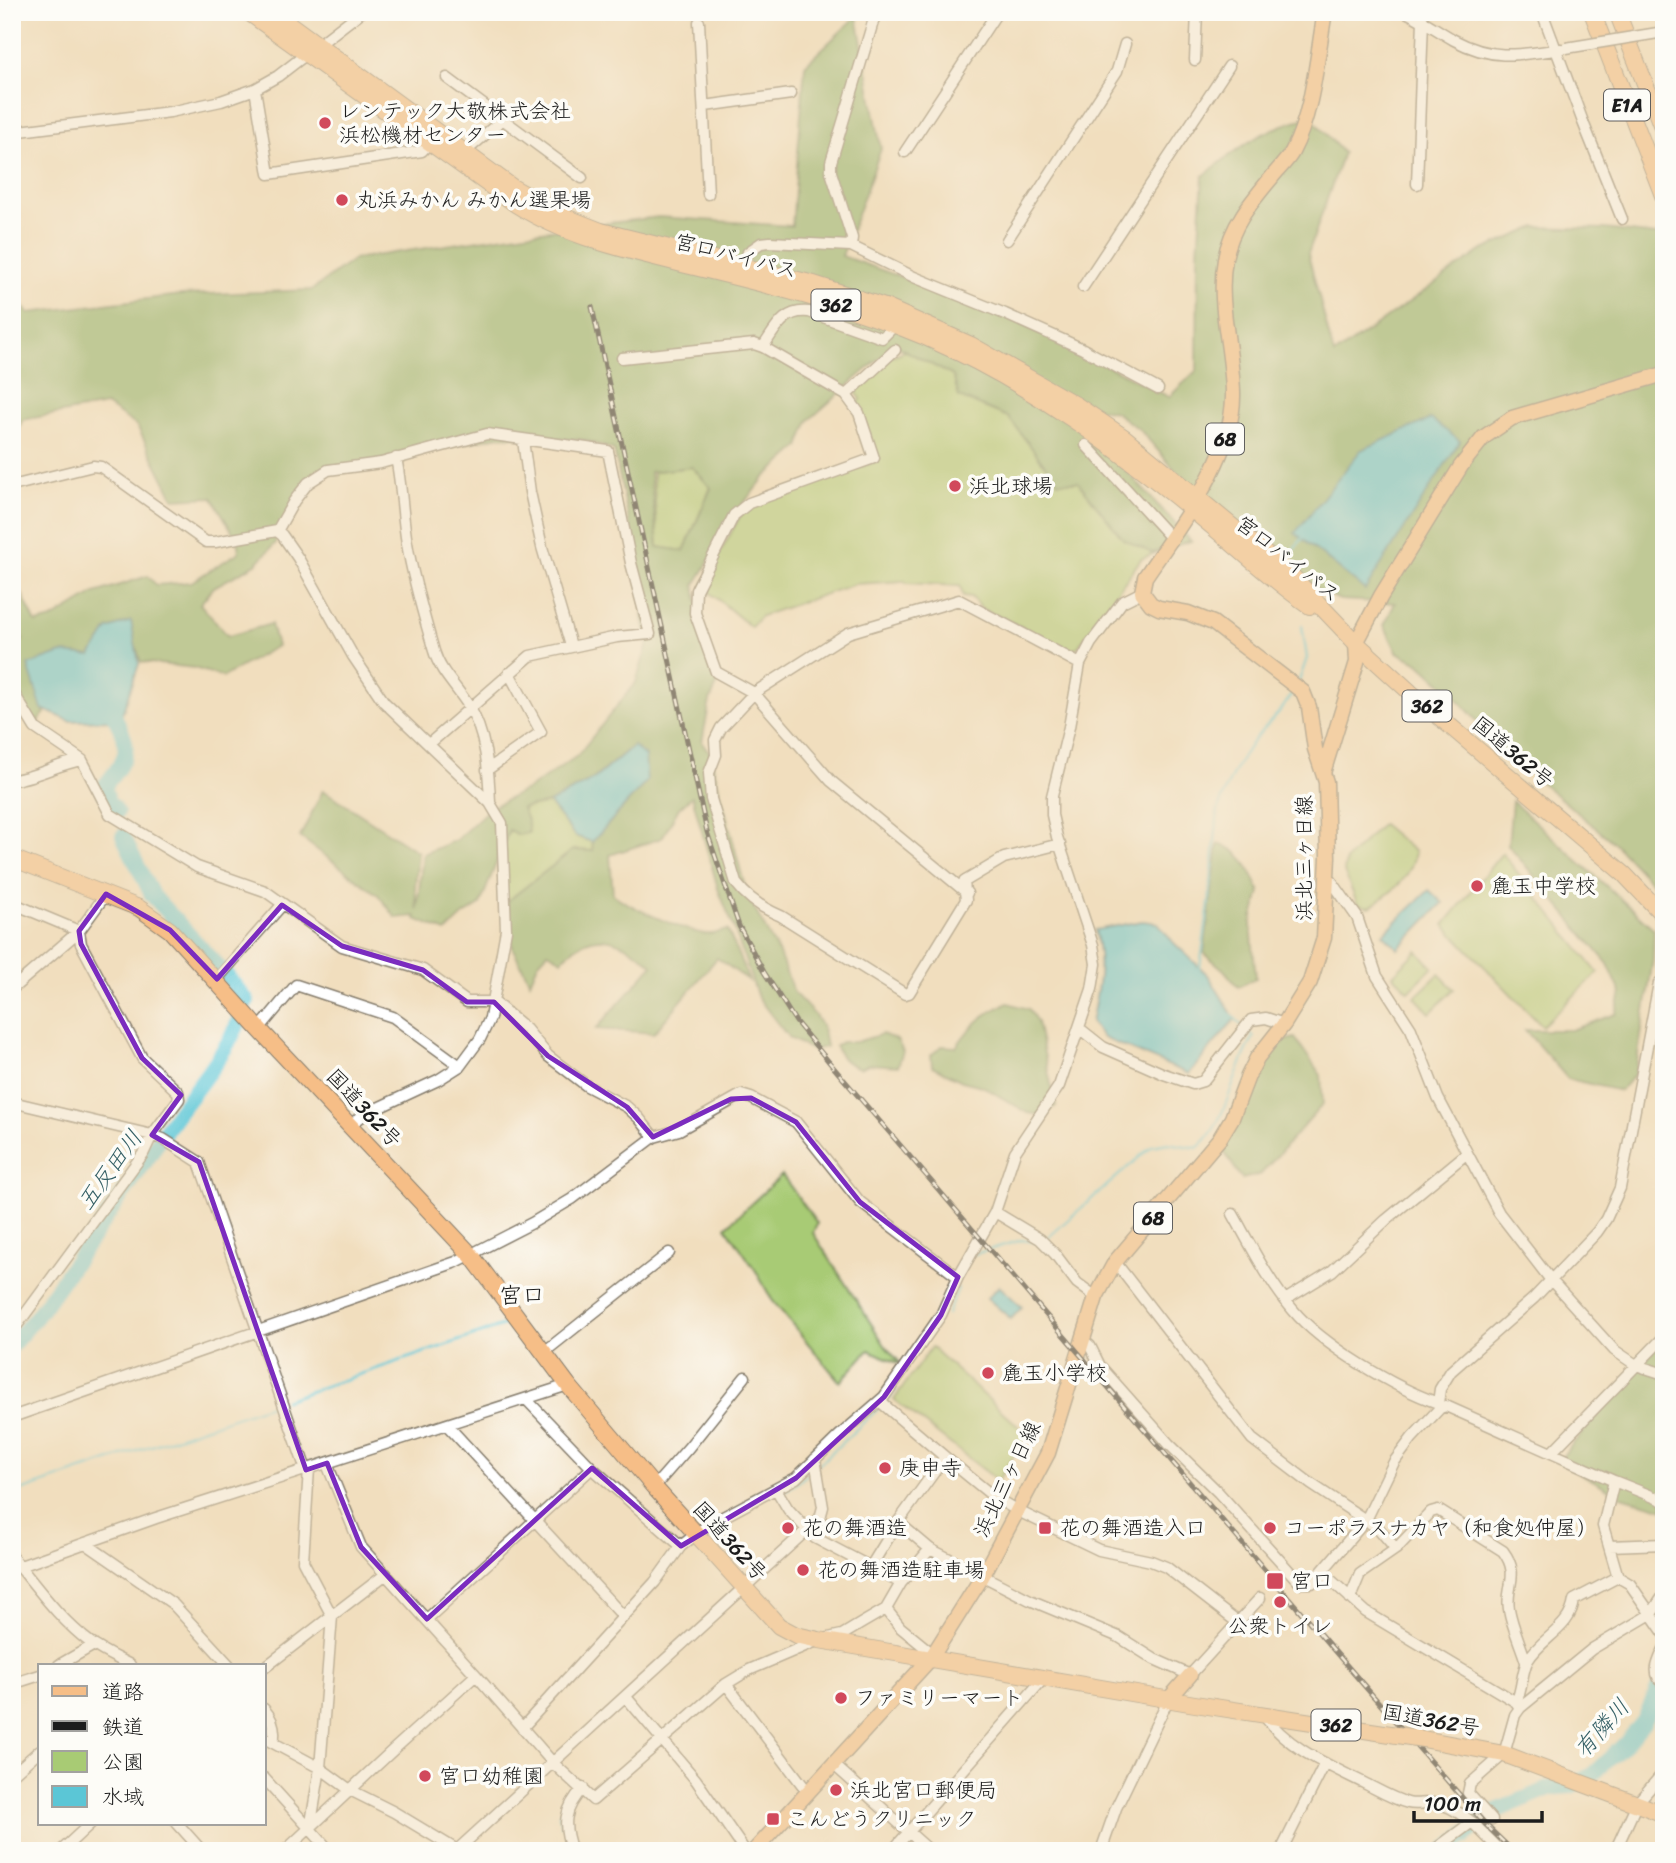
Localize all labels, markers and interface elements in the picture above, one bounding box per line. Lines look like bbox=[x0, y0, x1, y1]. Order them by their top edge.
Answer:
road number: E1A bbox=[1604, 90, 1650, 120]
place label: レンテック大敬株式会社 浜松機材センター bbox=[339, 92, 571, 154]
marker: レンテック大敬株式会社 浜松機材センター bbox=[317, 115, 333, 131]
place label: 丸浜みかん みかん選果場 bbox=[356, 181, 592, 219]
marker: 丸浜みかん みかん選果場 bbox=[334, 192, 350, 208]
street label: 宮口バイパス bbox=[670, 222, 802, 290]
road number: 362 bbox=[812, 290, 860, 320]
road number: 68 bbox=[1206, 424, 1244, 454]
place label: 浜北球場 bbox=[969, 467, 1053, 505]
marker: 浜北球場 bbox=[947, 478, 963, 494]
street label: 宮口バイパス bbox=[1227, 505, 1349, 613]
road number: 362 bbox=[1402, 691, 1452, 722]
street label: 国道362号 bbox=[1463, 706, 1563, 798]
street label: 浜北三ヶ日線 bbox=[1285, 795, 1323, 921]
place label: 麁玉中学校 bbox=[1491, 867, 1596, 905]
marker: 麁玉中学校 bbox=[1469, 878, 1485, 894]
street label: 国道362号 bbox=[316, 1059, 412, 1157]
water label: 五反田川 bbox=[66, 1121, 154, 1219]
road number: 68 bbox=[1134, 1202, 1172, 1234]
district label: 宮口 bbox=[499, 1275, 545, 1316]
place label: 麁玉小学校 bbox=[1002, 1354, 1107, 1392]
marker: 麁玉小学校 bbox=[980, 1365, 996, 1381]
street label: 浜北三ヶ日線 bbox=[962, 1414, 1052, 1544]
place label: 庚申寺 bbox=[899, 1449, 962, 1487]
marker: 庚申寺 bbox=[877, 1460, 893, 1476]
street label: 国道362号 bbox=[683, 1492, 777, 1590]
place label: 花の舞酒造 bbox=[802, 1509, 907, 1547]
place label: 花の舞酒造入口 bbox=[1059, 1509, 1206, 1547]
place label: コーポラスナカヤ（和食処仲屋） bbox=[1284, 1509, 1598, 1547]
marker: 花の舞酒造 bbox=[780, 1520, 796, 1536]
marker: 花の舞酒造入口 bbox=[1037, 1520, 1053, 1536]
marker: コーポラスナカヤ（和食処仲屋） bbox=[1262, 1520, 1278, 1536]
place label: 花の舞酒造駐車場 bbox=[817, 1551, 985, 1589]
marker: 花の舞酒造駐車場 bbox=[795, 1562, 811, 1578]
place label: 宮口 bbox=[1291, 1562, 1333, 1600]
marker: 宮口 bbox=[1265, 1571, 1285, 1591]
marker: 公衆トイレ bbox=[1272, 1594, 1288, 1610]
place label: 公衆トイレ bbox=[1228, 1607, 1333, 1645]
legend bbox=[38, 1664, 266, 1825]
text: 道路 bbox=[102, 1673, 144, 1711]
place label: ファミリーマート bbox=[855, 1679, 1023, 1717]
water label: 有隣川 bbox=[1564, 1689, 1640, 1767]
marker: ファミリーマート bbox=[833, 1690, 849, 1706]
street label: 国道362号 bbox=[1379, 1693, 1483, 1747]
text: 鉄道 bbox=[102, 1708, 144, 1746]
road number: 362 bbox=[1312, 1709, 1360, 1740]
text: 公園 bbox=[102, 1743, 144, 1781]
place label: 宮口幼稚園 bbox=[439, 1757, 544, 1795]
marker: 宮口幼稚園 bbox=[417, 1768, 433, 1784]
place label: 浜北宮口郵便局 bbox=[850, 1771, 997, 1809]
text: 水域 bbox=[102, 1778, 144, 1816]
scale bar bbox=[1414, 1779, 1541, 1823]
marker: 浜北宮口郵便局 bbox=[828, 1782, 844, 1798]
text: 100 m bbox=[1424, 1785, 1481, 1823]
place label: こんどうクリニック bbox=[787, 1800, 976, 1838]
marker: こんどうクリニック bbox=[765, 1811, 781, 1827]

